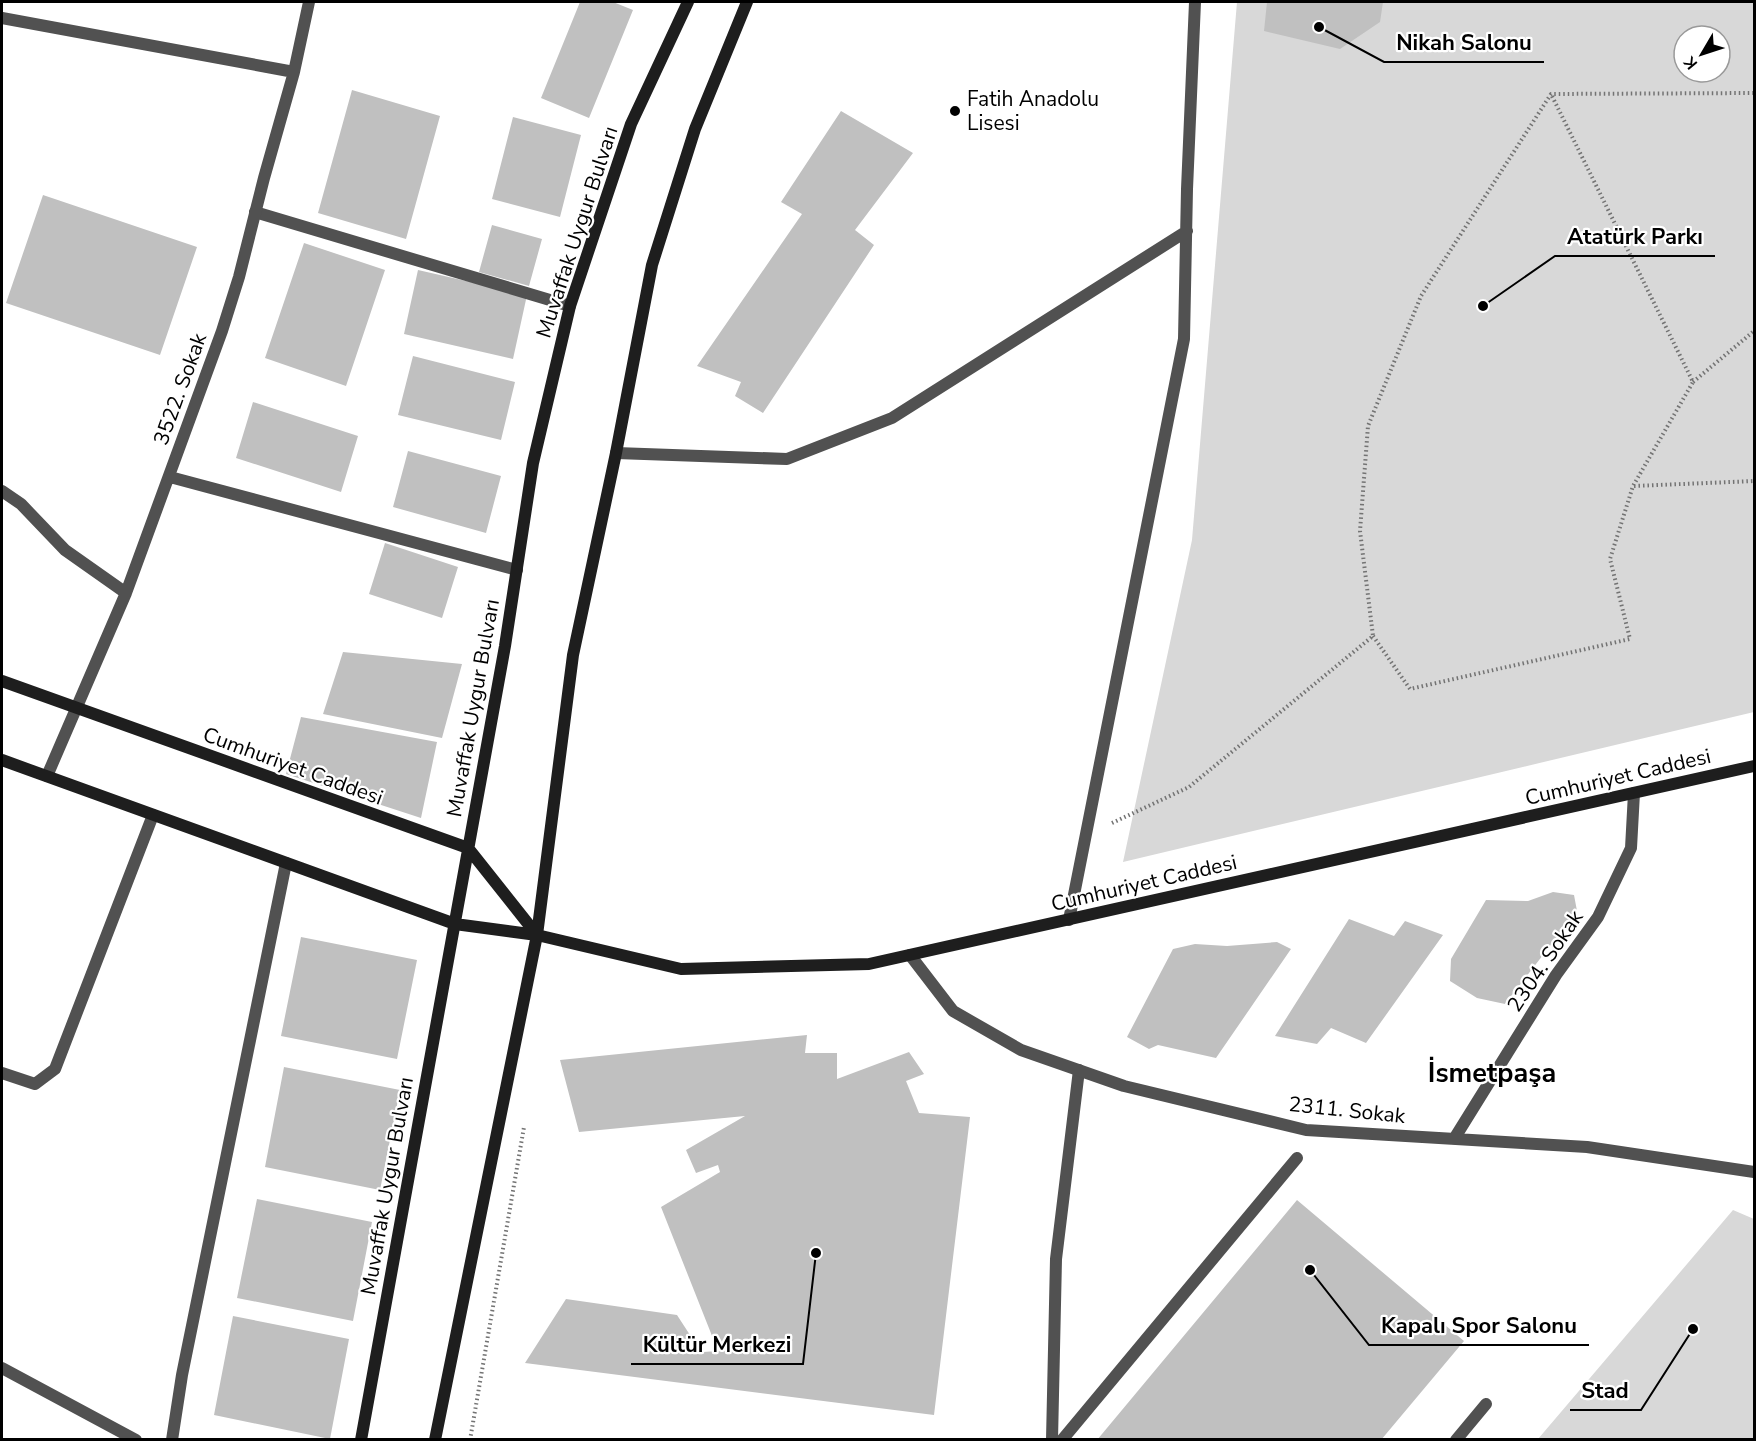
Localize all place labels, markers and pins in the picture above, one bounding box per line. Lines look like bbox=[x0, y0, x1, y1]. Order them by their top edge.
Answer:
callout: Nikah Salonu bbox=[1384, 22, 1544, 62]
place label: Fatih Anadolu Lisesi bbox=[967, 85, 1099, 137]
marker: Fatih Anadolu Lisesi bbox=[948, 104, 962, 118]
callout: Atatürk Parkı bbox=[1555, 216, 1715, 256]
callout: Kapalı Spor Salonu bbox=[1369, 1305, 1589, 1345]
callout: Kültür Merkezi bbox=[631, 1324, 803, 1364]
callout: Stad bbox=[1570, 1370, 1641, 1410]

